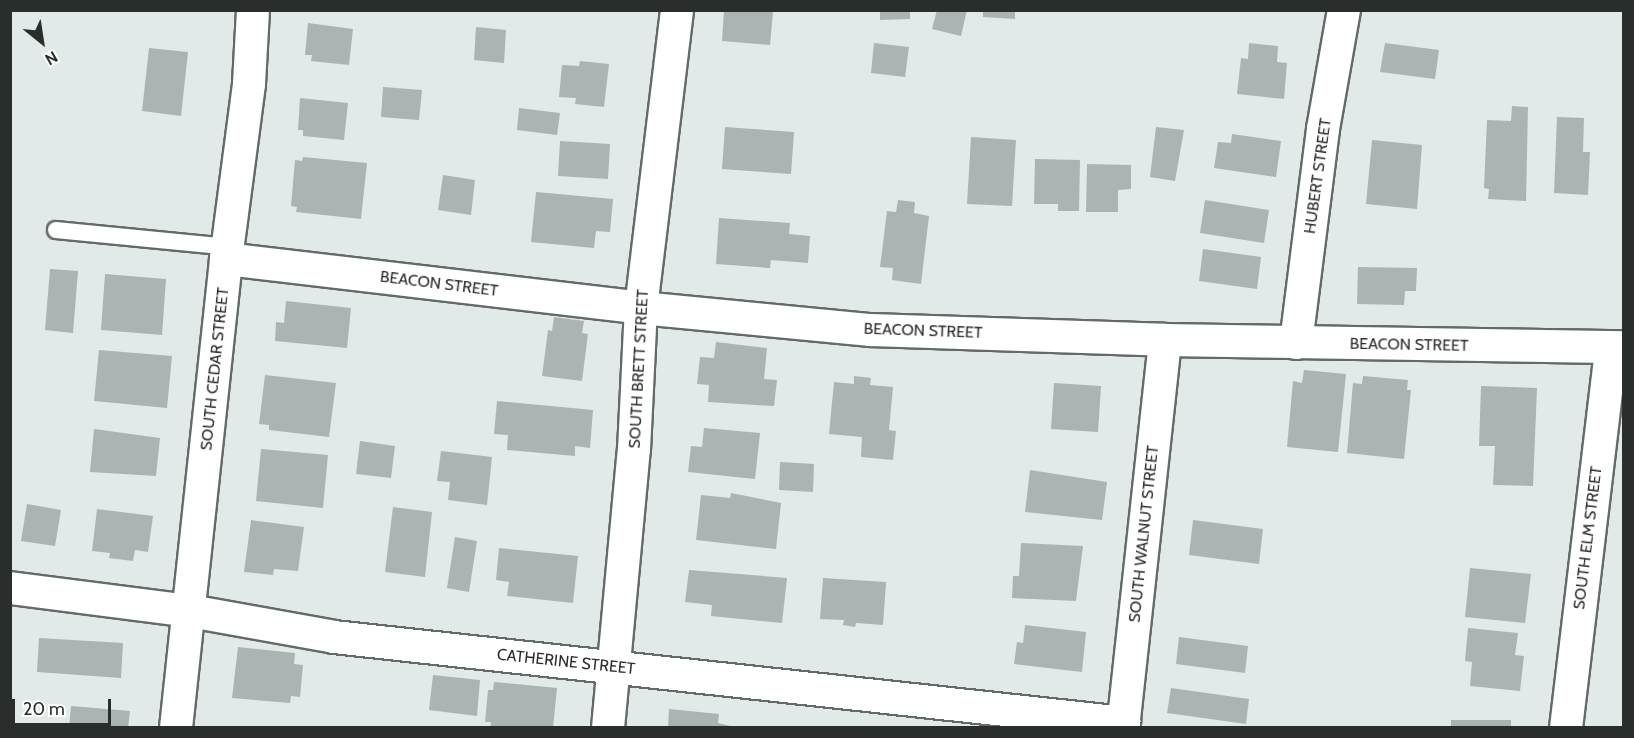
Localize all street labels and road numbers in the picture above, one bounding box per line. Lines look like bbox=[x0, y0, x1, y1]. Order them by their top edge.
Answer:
street label: HUBERT STREET bbox=[1300, 117, 1336, 235]
street label: BEACON STREET bbox=[379, 267, 499, 301]
street label: SOUTH CEDAR STREET bbox=[197, 287, 233, 451]
street label: SOUTH BRETT STREET bbox=[625, 289, 653, 449]
street label: BEACON STREET bbox=[863, 319, 983, 343]
street label: BEACON STREET bbox=[1349, 334, 1469, 356]
street label: SOUTH WALNUT STREET bbox=[1125, 445, 1163, 623]
street label: SOUTH ELM STREET bbox=[1570, 465, 1606, 611]
street label: CATHERINE STREET bbox=[496, 645, 636, 679]

